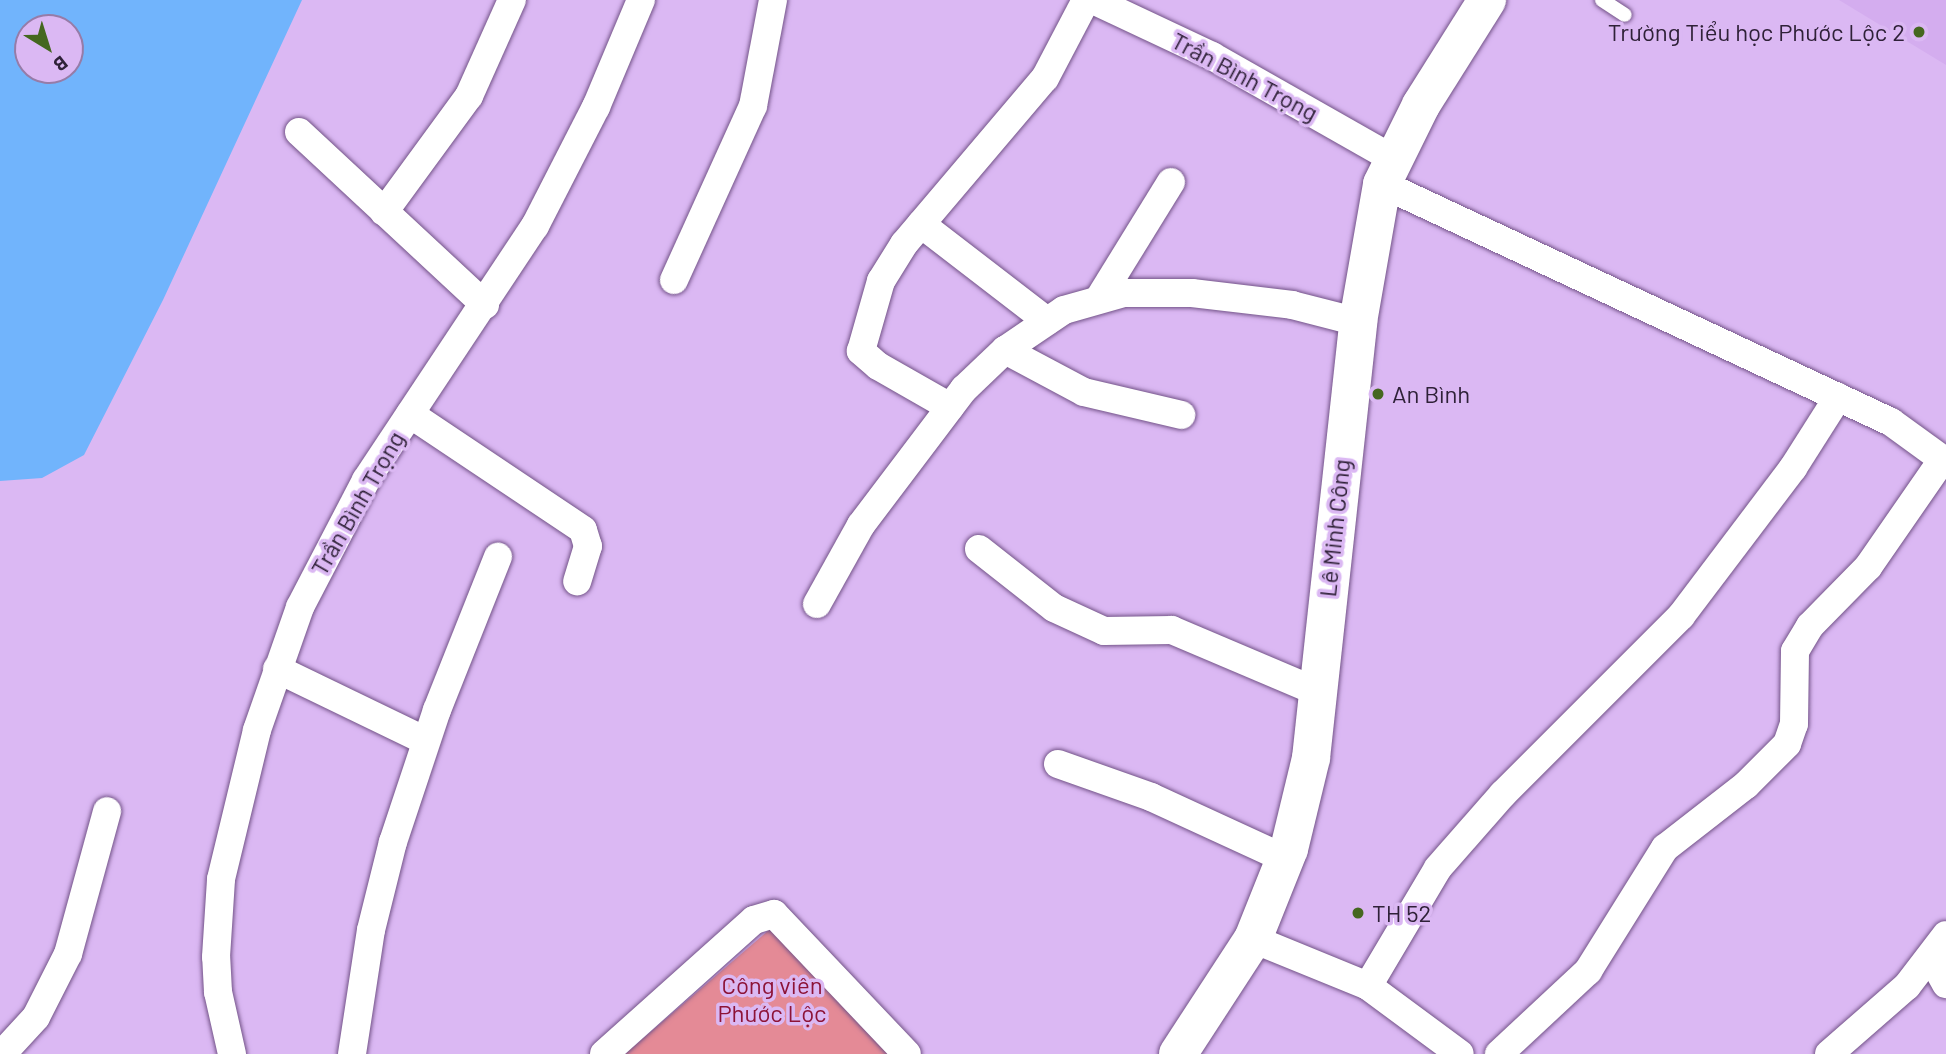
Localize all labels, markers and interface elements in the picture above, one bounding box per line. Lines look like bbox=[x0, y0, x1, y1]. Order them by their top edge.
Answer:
north arrow bbox=[14, 14, 84, 84]
place label: Trường Tiểu học Phước Lộc 2 bbox=[1608, 18, 1905, 46]
marker: Trường Tiểu học Phước Lộc 2 bbox=[1911, 24, 1927, 40]
street label: Trần Bình Trọng bbox=[1167, 25, 1323, 127]
text: B bbox=[49, 52, 73, 77]
place label: An Bình bbox=[1392, 380, 1470, 408]
marker: An Bình bbox=[1370, 386, 1386, 402]
street label: Trần Bình Trọng bbox=[304, 426, 410, 580]
street label: Lê Minh Công bbox=[1312, 458, 1356, 598]
place label: TH 52 bbox=[1372, 899, 1431, 927]
marker: TH 52 bbox=[1350, 905, 1366, 921]
park label: Công viên Phước Lộc bbox=[717, 971, 827, 1027]

